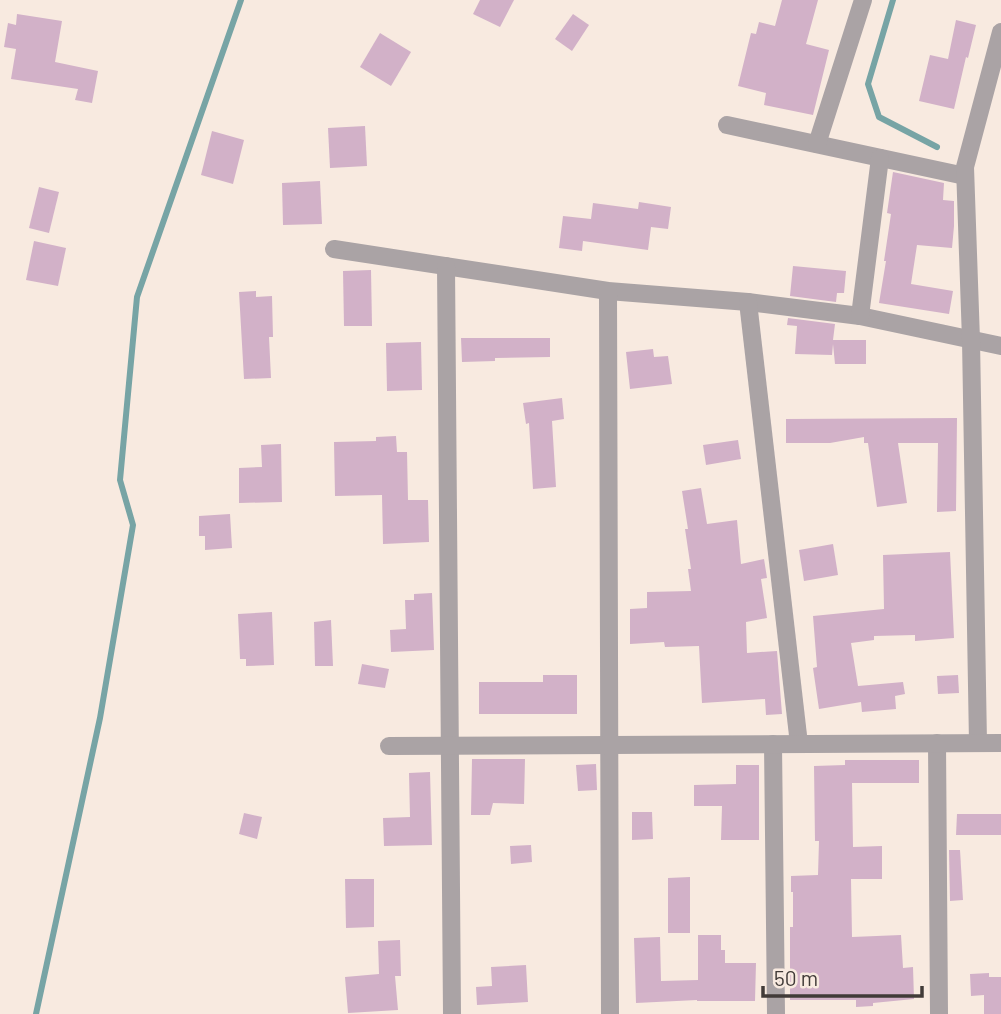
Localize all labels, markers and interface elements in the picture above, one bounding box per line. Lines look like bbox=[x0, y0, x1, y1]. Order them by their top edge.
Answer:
scale bar bbox=[763, 954, 922, 998]
text: 50 m bbox=[774, 965, 818, 990]

